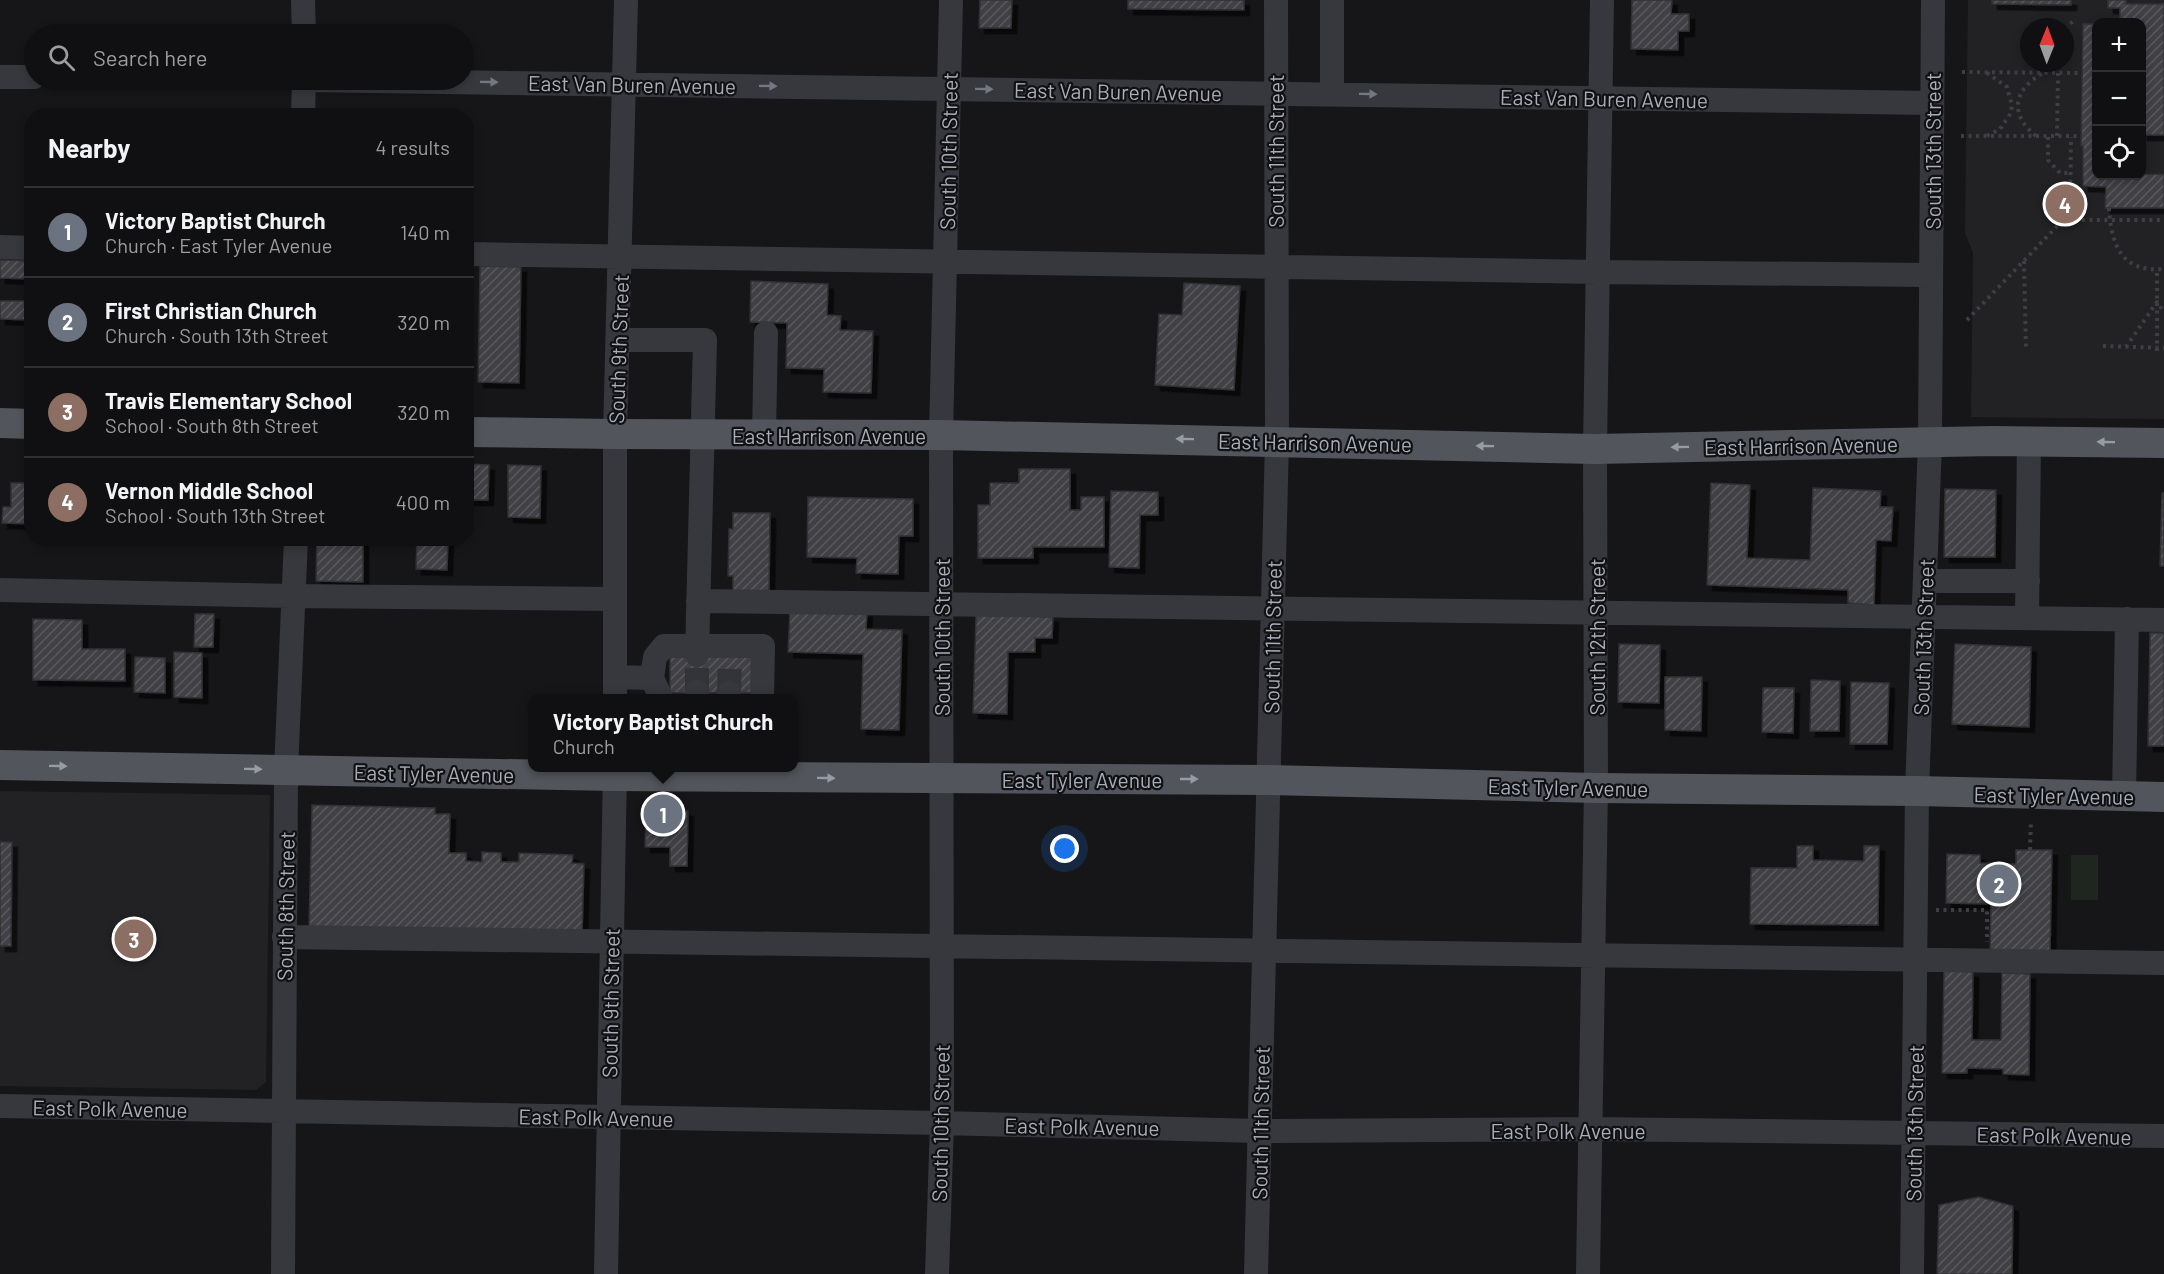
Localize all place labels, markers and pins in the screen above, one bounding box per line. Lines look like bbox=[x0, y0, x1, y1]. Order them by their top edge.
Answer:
pin: 4 bbox=[2046, 182, 2084, 226]
pin: 1 bbox=[644, 792, 682, 836]
pin: 2 bbox=[1980, 862, 2018, 906]
pin: 3 bbox=[114, 916, 154, 962]

